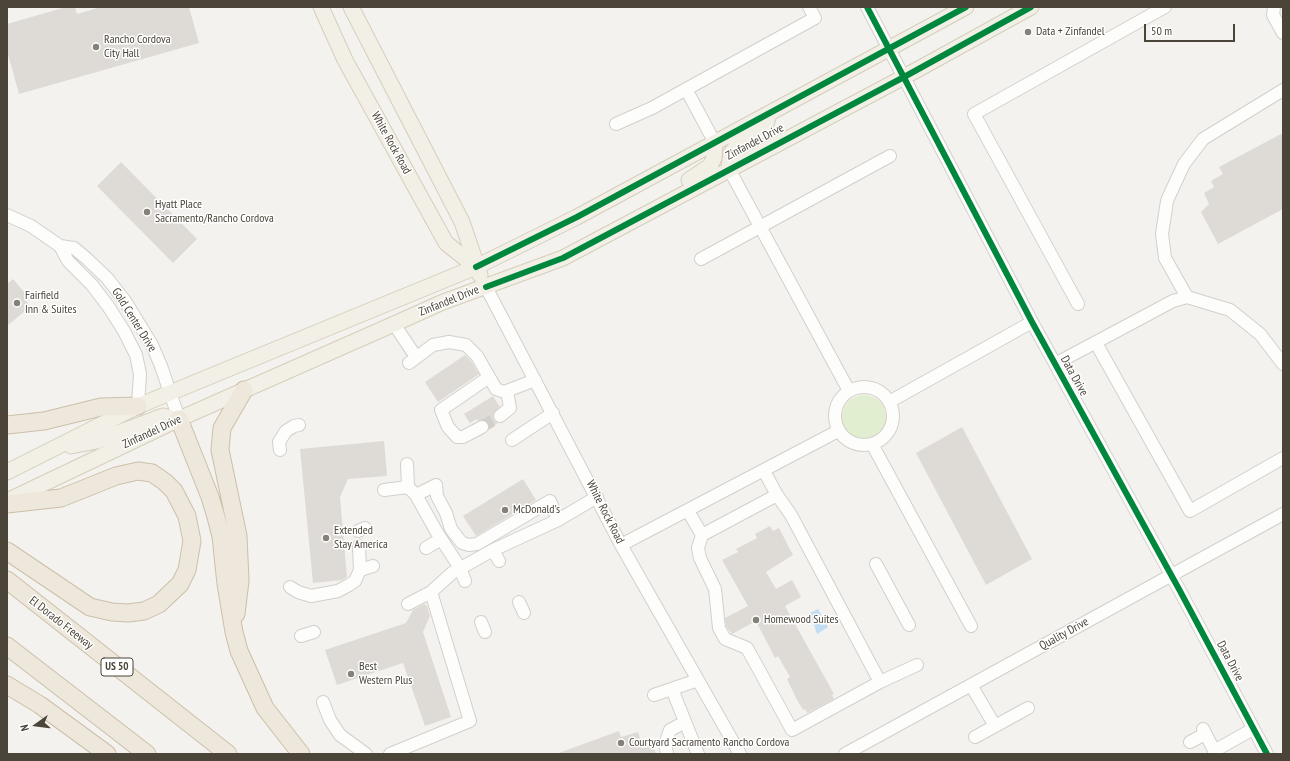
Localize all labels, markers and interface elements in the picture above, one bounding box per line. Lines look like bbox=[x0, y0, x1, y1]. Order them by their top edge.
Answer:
scale bar bbox=[1146, 16, 1237, 42]
text: 50 m bbox=[1151, 23, 1172, 38]
place label: Data + Zinfandel bbox=[1036, 25, 1105, 39]
marker: Data + Zinfandel bbox=[1023, 27, 1033, 37]
place label: Rancho Cordova City Hall bbox=[104, 33, 170, 61]
marker: Rancho Cordova City Hall bbox=[91, 42, 101, 52]
street label: White Rock Road bbox=[368, 109, 414, 177]
street label: Zinfandel Drive bbox=[724, 121, 786, 163]
place label: Hyatt Place Sacramento/Rancho Cordova bbox=[155, 198, 274, 226]
marker: Hyatt Place Sacramento/Rancho Cordova bbox=[142, 207, 152, 217]
street label: Zinfandel Drive bbox=[417, 282, 481, 320]
street label: Gold Center Drive bbox=[109, 285, 159, 355]
place label: Fairfield Inn & Suites bbox=[25, 289, 76, 317]
marker: Fairfield Inn & Suites bbox=[12, 298, 22, 308]
street label: Data Drive bbox=[1057, 353, 1091, 399]
street label: Zinfandel Drive bbox=[120, 412, 184, 452]
street label: White Rock Road bbox=[583, 478, 627, 546]
place label: McDonald's bbox=[513, 503, 560, 517]
marker: McDonald's bbox=[500, 505, 510, 515]
place label: Extended Stay America bbox=[334, 524, 388, 552]
marker: Extended Stay America bbox=[321, 533, 331, 543]
street label: El Dorado Freeway bbox=[26, 594, 96, 652]
place label: Homewood Suites bbox=[764, 613, 839, 627]
marker: Homewood Suites bbox=[751, 615, 761, 625]
street label: Quality Drive bbox=[1037, 615, 1091, 653]
street label: Data Drive bbox=[1213, 638, 1247, 684]
road number: US 50 bbox=[101, 658, 133, 676]
place label: Best Western Plus bbox=[359, 660, 412, 688]
marker: Best Western Plus bbox=[346, 669, 356, 679]
north arrow bbox=[16, 705, 56, 745]
text: N bbox=[17, 723, 32, 732]
place label: Courtyard Sacramento Rancho Cordova bbox=[629, 736, 789, 750]
marker: Courtyard Sacramento Rancho Cordova bbox=[616, 738, 626, 748]

